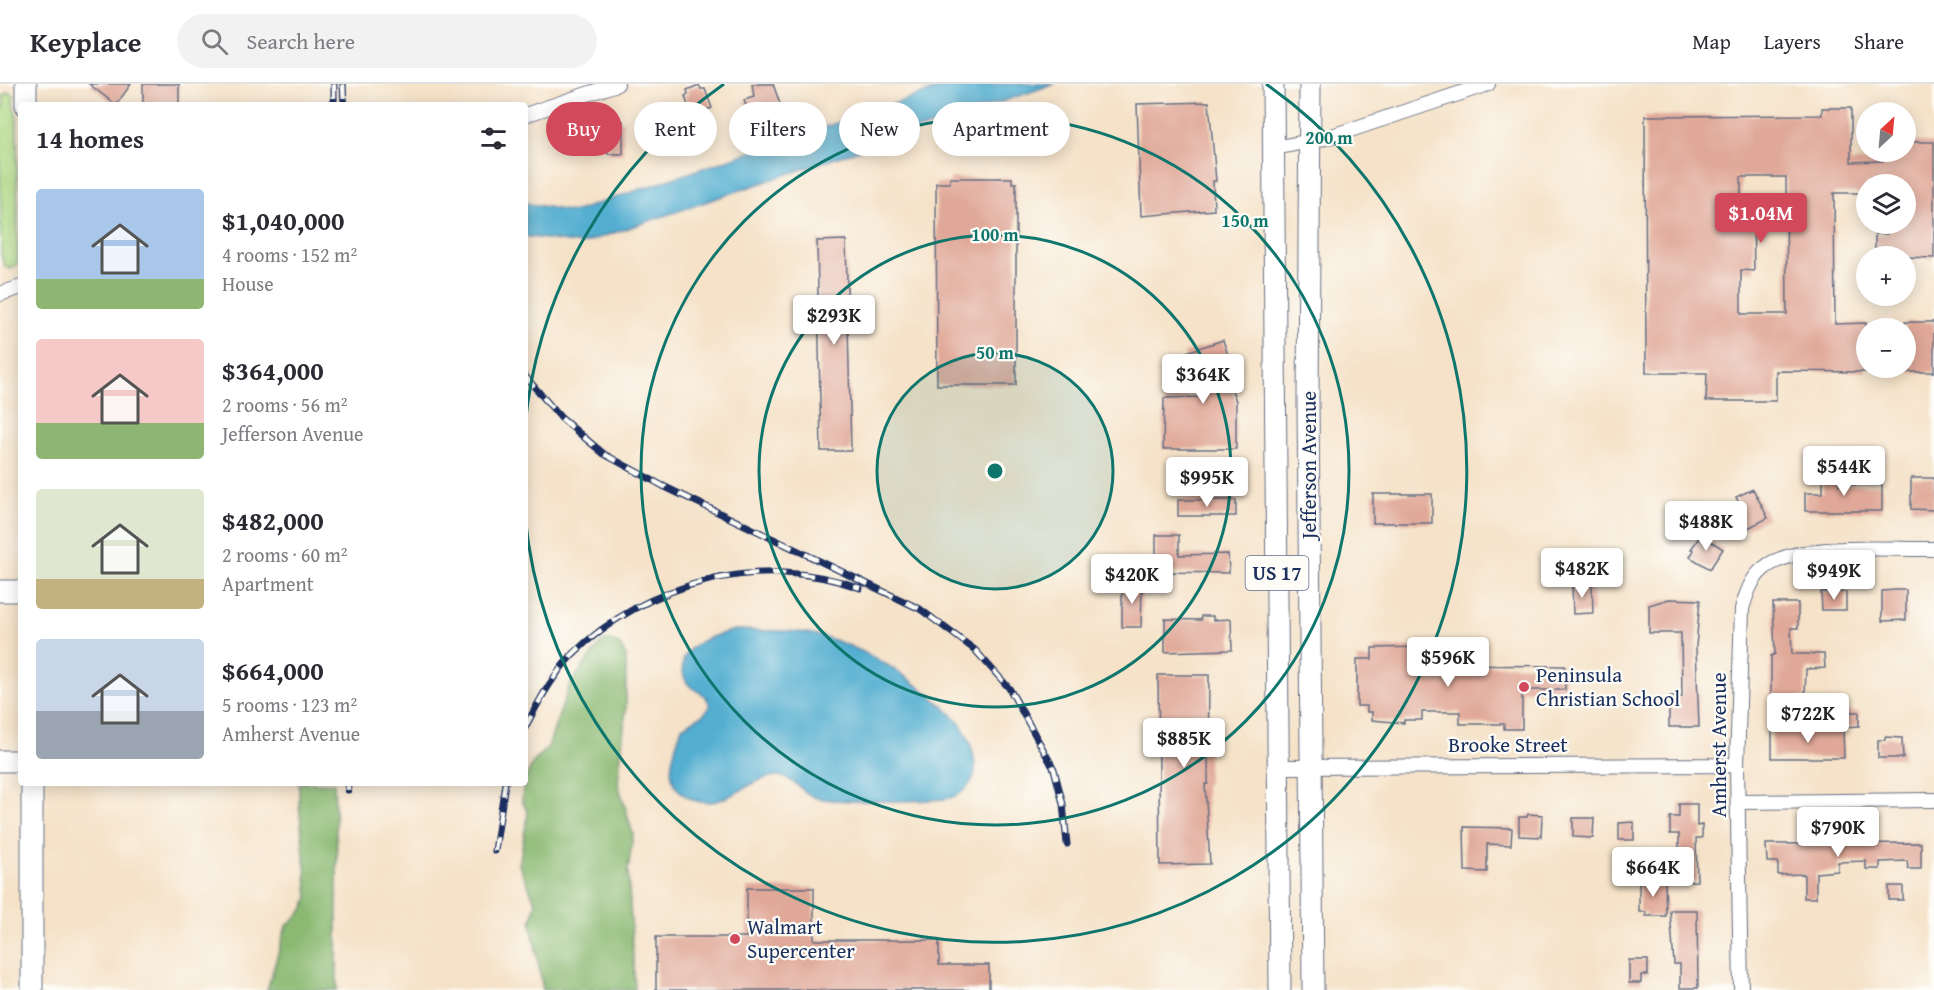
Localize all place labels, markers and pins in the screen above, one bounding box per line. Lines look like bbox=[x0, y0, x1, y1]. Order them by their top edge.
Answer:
pin: $1.04M bbox=[1712, 193, 1810, 244]
pin: $293K bbox=[792, 295, 876, 346]
pin: $364K bbox=[1161, 354, 1245, 405]
pin: $544K bbox=[1802, 446, 1886, 497]
pin: $995K bbox=[1165, 457, 1249, 508]
centre of rings bbox=[985, 461, 1005, 481]
pin: $488K bbox=[1664, 501, 1748, 552]
pin: $482K bbox=[1540, 548, 1624, 599]
pin: $949K bbox=[1792, 550, 1876, 601]
pin: $420K bbox=[1090, 554, 1174, 605]
pin: $596K bbox=[1406, 637, 1490, 688]
place label: Peninsula Christian School bbox=[1536, 659, 1680, 714]
marker: Peninsula Christian School bbox=[1517, 680, 1531, 694]
pin: $722K bbox=[1766, 693, 1850, 744]
pin: $885K bbox=[1142, 718, 1226, 769]
pin: $790K bbox=[1796, 807, 1880, 858]
pin: $664K bbox=[1611, 847, 1695, 898]
place label: Walmart Supercenter bbox=[747, 911, 855, 966]
marker: Walmart Supercenter bbox=[728, 932, 742, 946]

